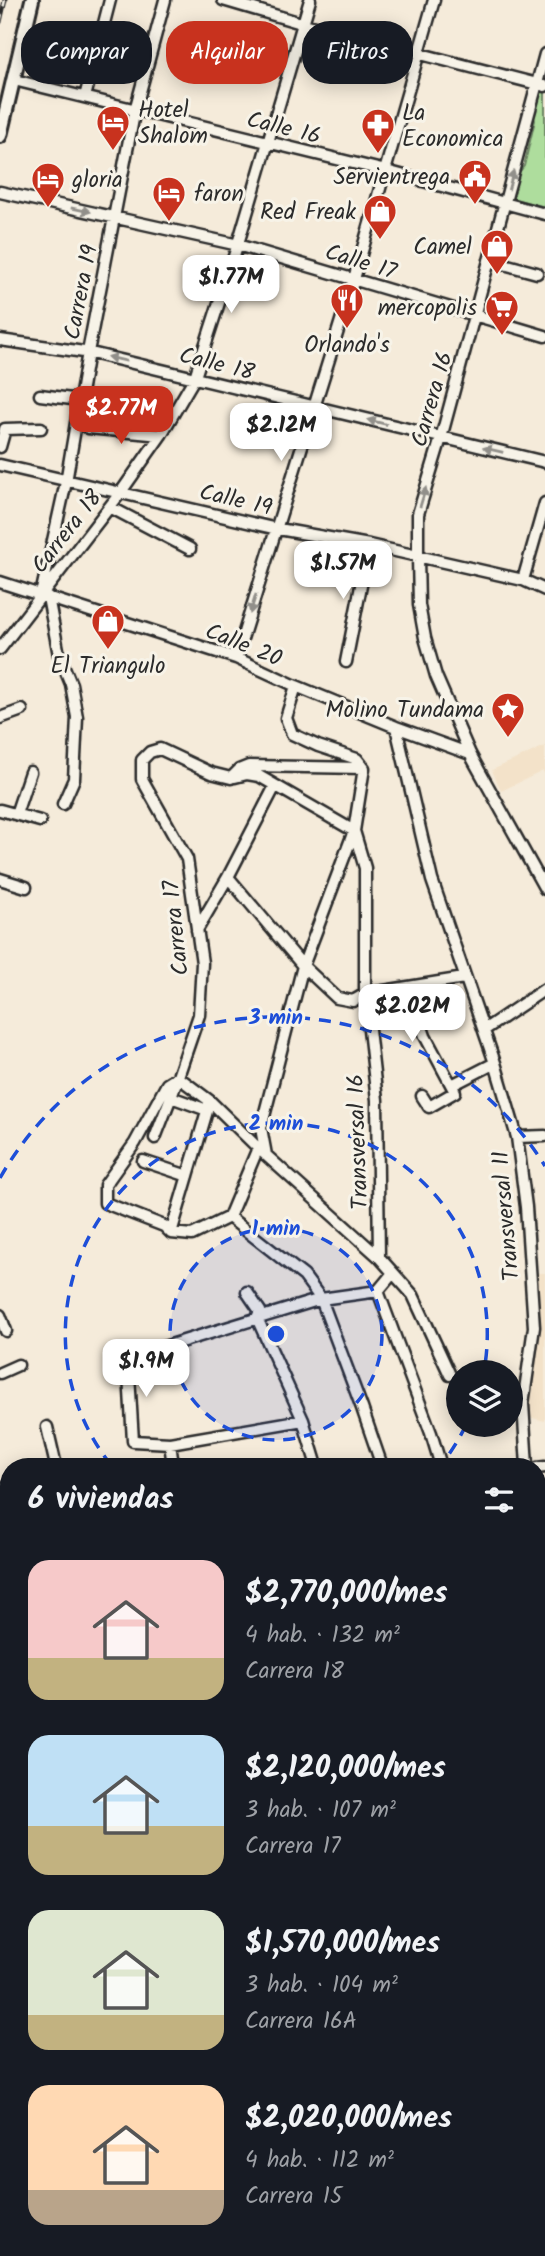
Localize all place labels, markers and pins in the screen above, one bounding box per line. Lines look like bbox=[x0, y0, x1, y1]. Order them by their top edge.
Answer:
place label: Hotel Shalom bbox=[138, 93, 208, 155]
place label: La Economica bbox=[402, 96, 504, 158]
hotel icon: Hotel Shalom bbox=[94, 103, 132, 152]
pharmacy icon: La Economica bbox=[359, 106, 397, 155]
public building icon: Servientrega bbox=[456, 157, 494, 206]
hotel icon: gloria bbox=[29, 160, 67, 209]
place label: Servientrega bbox=[333, 160, 450, 196]
place label: gloria bbox=[71, 163, 123, 199]
hotel icon: faron bbox=[150, 174, 188, 223]
place label: faron bbox=[194, 177, 244, 213]
shop icon: Red Freak bbox=[361, 192, 399, 241]
place label: Red Freak bbox=[260, 195, 356, 231]
shop icon: Camel bbox=[478, 227, 516, 276]
place label: Camel bbox=[413, 230, 472, 266]
pin: $1.77M bbox=[174, 256, 288, 315]
restaurant icon: Orlando's bbox=[328, 281, 366, 330]
supermarket icon: mercopolis bbox=[483, 288, 521, 337]
place label: mercopolis bbox=[378, 291, 477, 327]
place label: Orlando's bbox=[304, 328, 390, 364]
pin: $2.77M bbox=[64, 386, 178, 446]
pin: $2.12M bbox=[224, 404, 338, 463]
pin: $1.57M bbox=[286, 542, 400, 601]
shop icon: El Triangulo bbox=[89, 602, 127, 651]
place label: El Triangulo bbox=[51, 649, 165, 685]
place icon: Molino Tundama bbox=[489, 690, 527, 739]
place label: Molino Tundama bbox=[325, 693, 484, 729]
pin: $2.02M bbox=[355, 984, 469, 1044]
centre of rings bbox=[264, 1322, 288, 1346]
pin: $1.9M bbox=[97, 1340, 195, 1399]

